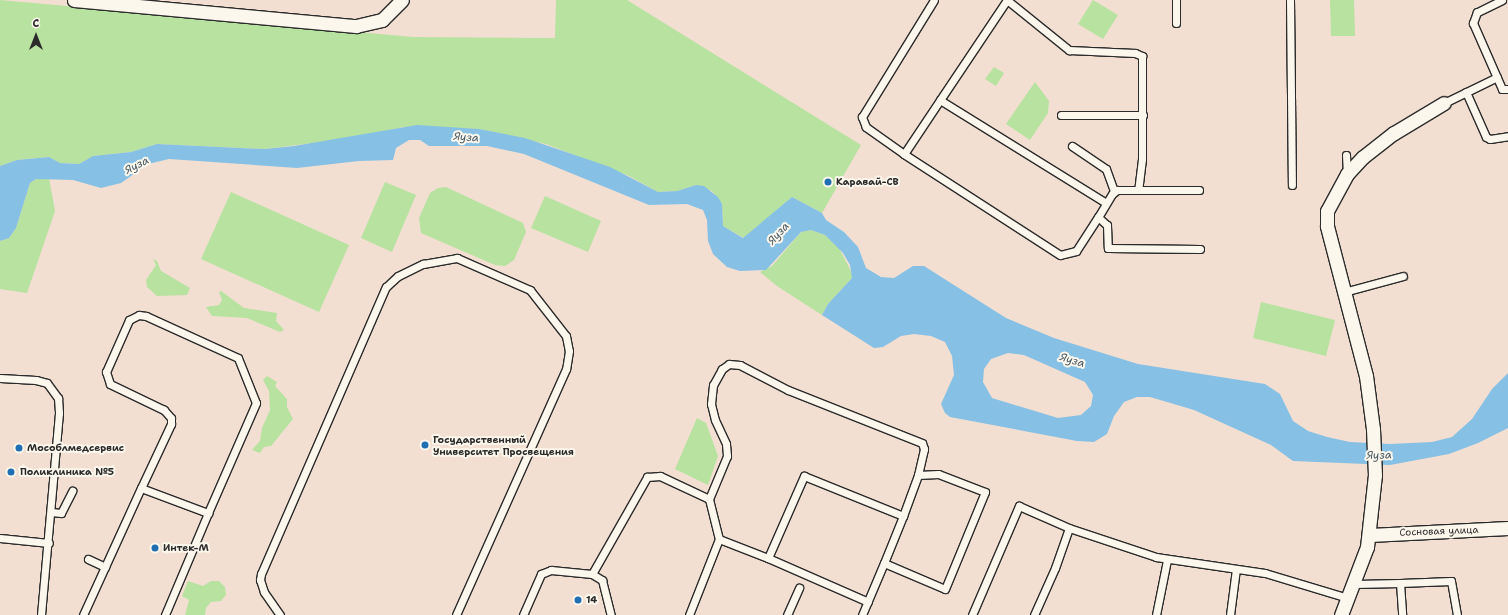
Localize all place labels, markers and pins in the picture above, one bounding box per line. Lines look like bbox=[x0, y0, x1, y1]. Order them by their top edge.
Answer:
place label: Каравай-СВ bbox=[836, 176, 899, 188]
marker: Каравай-СВ bbox=[823, 177, 833, 187]
place label: Государственный Университет Просвещения bbox=[433, 433, 574, 456]
marker: Государственный Университет Просвещения bbox=[420, 440, 430, 450]
place label: Мособлмедсервис bbox=[27, 442, 124, 454]
marker: Мособлмедсервис bbox=[14, 443, 24, 453]
marker: Поликлиника №5 bbox=[5, 466, 17, 478]
place label: Поликлиника №5 bbox=[20, 466, 114, 478]
place label: Интек-М bbox=[163, 542, 209, 554]
marker: Интек-М bbox=[150, 543, 160, 553]
place label: 14 bbox=[586, 594, 597, 606]
marker: 14 bbox=[573, 595, 583, 605]

